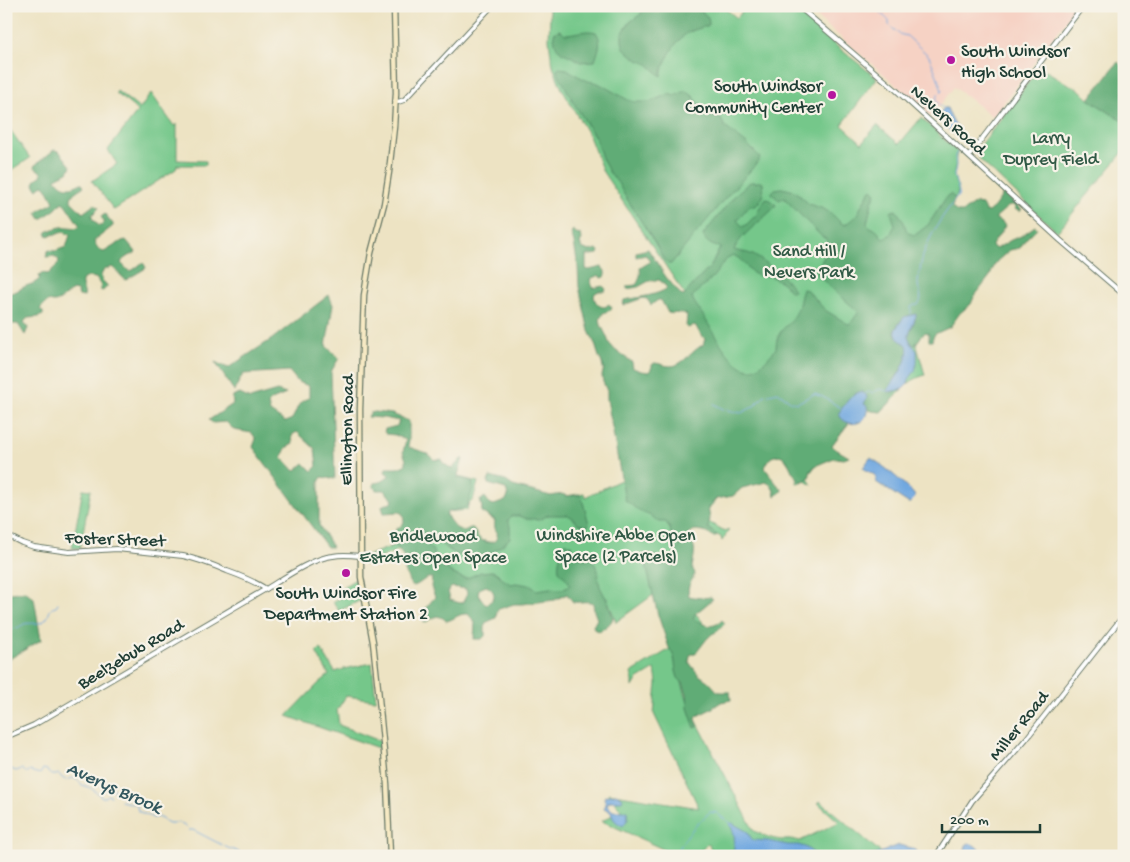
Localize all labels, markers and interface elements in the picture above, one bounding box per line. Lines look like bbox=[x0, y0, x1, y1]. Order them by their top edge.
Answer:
place label: South Windsor High School bbox=[961, 42, 1071, 84]
marker: South Windsor High School bbox=[945, 54, 957, 66]
place label: South Windsor Community Center bbox=[685, 77, 824, 119]
street label: Nevers Road bbox=[905, 81, 991, 161]
marker: South Windsor Community Center bbox=[826, 89, 838, 101]
park label: Larry Duprey Field bbox=[1003, 129, 1100, 171]
park label: Sand Hill / Nevers Park bbox=[764, 242, 856, 284]
street label: Ellington Road bbox=[337, 373, 360, 486]
park label: Windshire Abbe Open Space (2 Parcels) bbox=[536, 526, 696, 568]
park label: Bridlewood Estates Open Space bbox=[359, 527, 507, 569]
street label: Foster Street bbox=[63, 528, 167, 553]
marker: South Windsor Fire Department Station 2 bbox=[340, 567, 352, 579]
place label: South Windsor Fire Department Station 2 bbox=[263, 584, 428, 626]
street label: Beelzebub Road bbox=[74, 614, 189, 696]
street label: Miller Road bbox=[985, 686, 1055, 766]
water label: Averys Brook bbox=[62, 758, 166, 821]
scale bar bbox=[942, 802, 1040, 834]
text: 200 m bbox=[950, 812, 989, 830]

